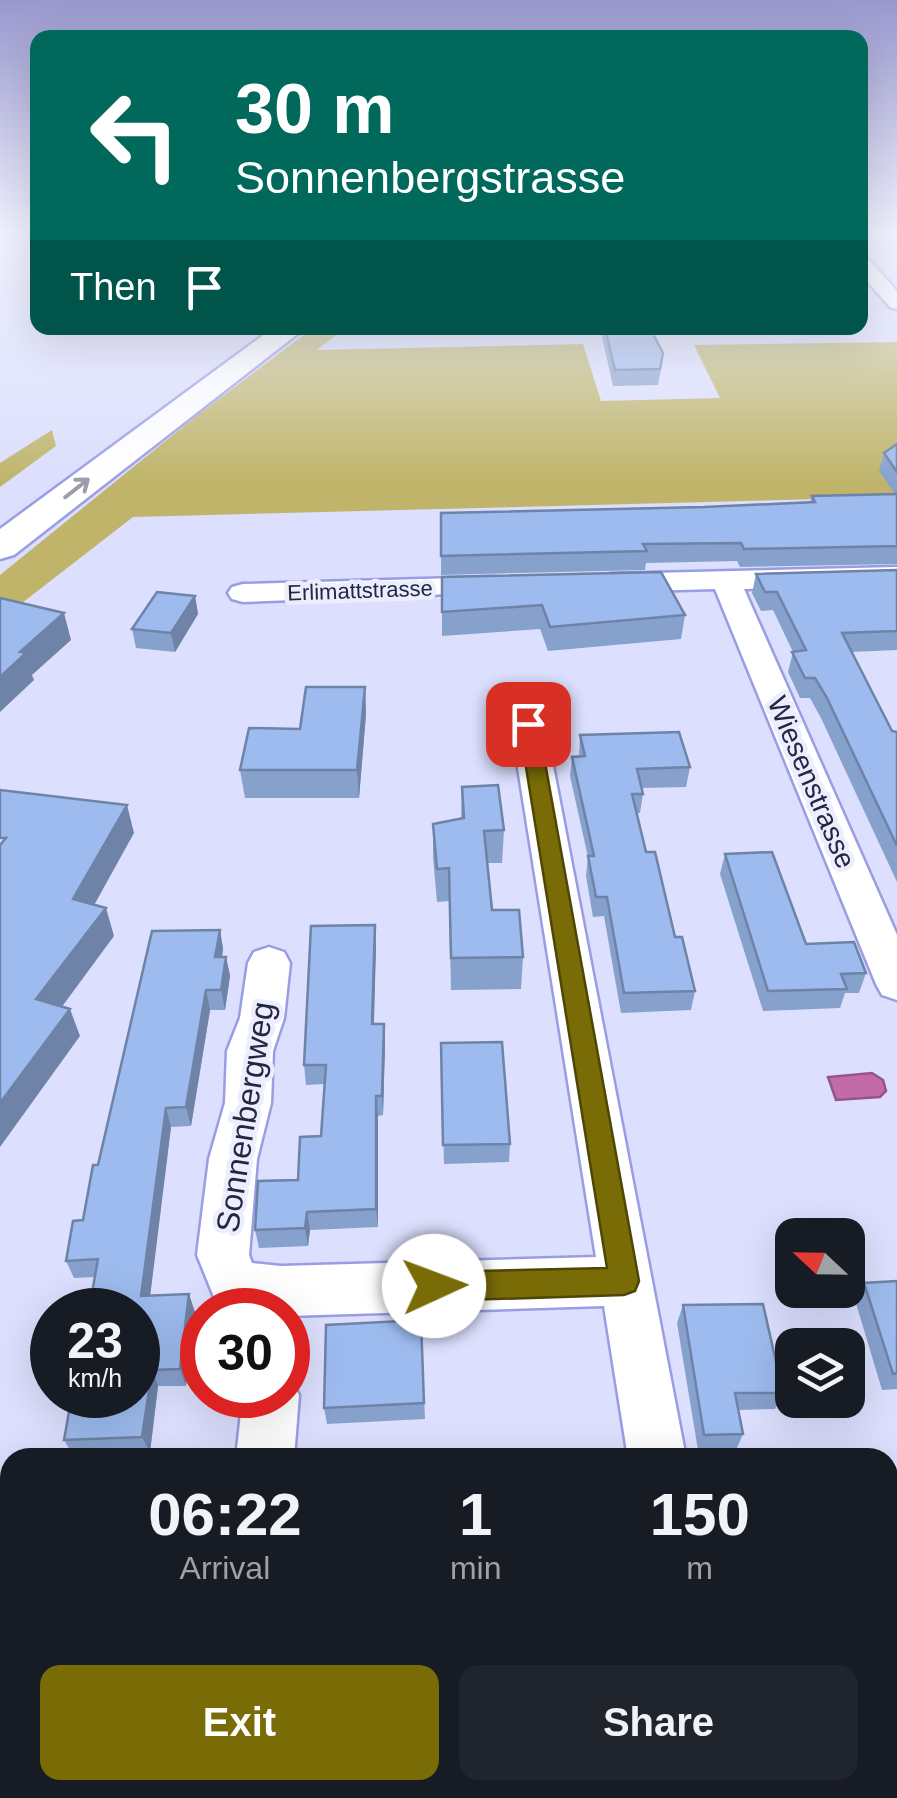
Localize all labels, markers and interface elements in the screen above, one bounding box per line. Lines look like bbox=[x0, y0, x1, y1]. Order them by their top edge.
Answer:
icon: left bbox=[70, 70, 200, 200]
text: 30 m bbox=[235, 70, 395, 148]
text: Sonnenbergstrasse bbox=[235, 152, 625, 203]
icon: arrive bbox=[177, 260, 232, 315]
text: Then bbox=[70, 266, 157, 308]
one-way arrow bbox=[63, 478, 90, 499]
street label: Erlimattstrasse bbox=[287, 575, 433, 606]
pin bbox=[486, 682, 571, 767]
street label: Wiesenstrasse bbox=[761, 692, 862, 873]
icon: arrive bbox=[501, 697, 556, 752]
street label: Sonnenbergweg bbox=[209, 999, 281, 1235]
north arrow bbox=[775, 1218, 865, 1308]
map controls bbox=[775, 1218, 865, 1418]
position arrow bbox=[382, 1234, 486, 1338]
speed limit sign: 30 bbox=[180, 1288, 310, 1418]
text: 23 bbox=[67, 1313, 123, 1369]
button: layers bbox=[775, 1328, 865, 1418]
text: km/h bbox=[68, 1364, 122, 1392]
text: 06:22 bbox=[148, 1481, 302, 1548]
text: 1 bbox=[459, 1481, 492, 1548]
text: 150 bbox=[650, 1481, 750, 1548]
text: Arrival bbox=[180, 1550, 270, 1586]
text: min bbox=[450, 1550, 501, 1586]
text: m bbox=[686, 1550, 713, 1586]
button: Exit bbox=[40, 1665, 439, 1780]
button: Share bbox=[459, 1665, 858, 1780]

